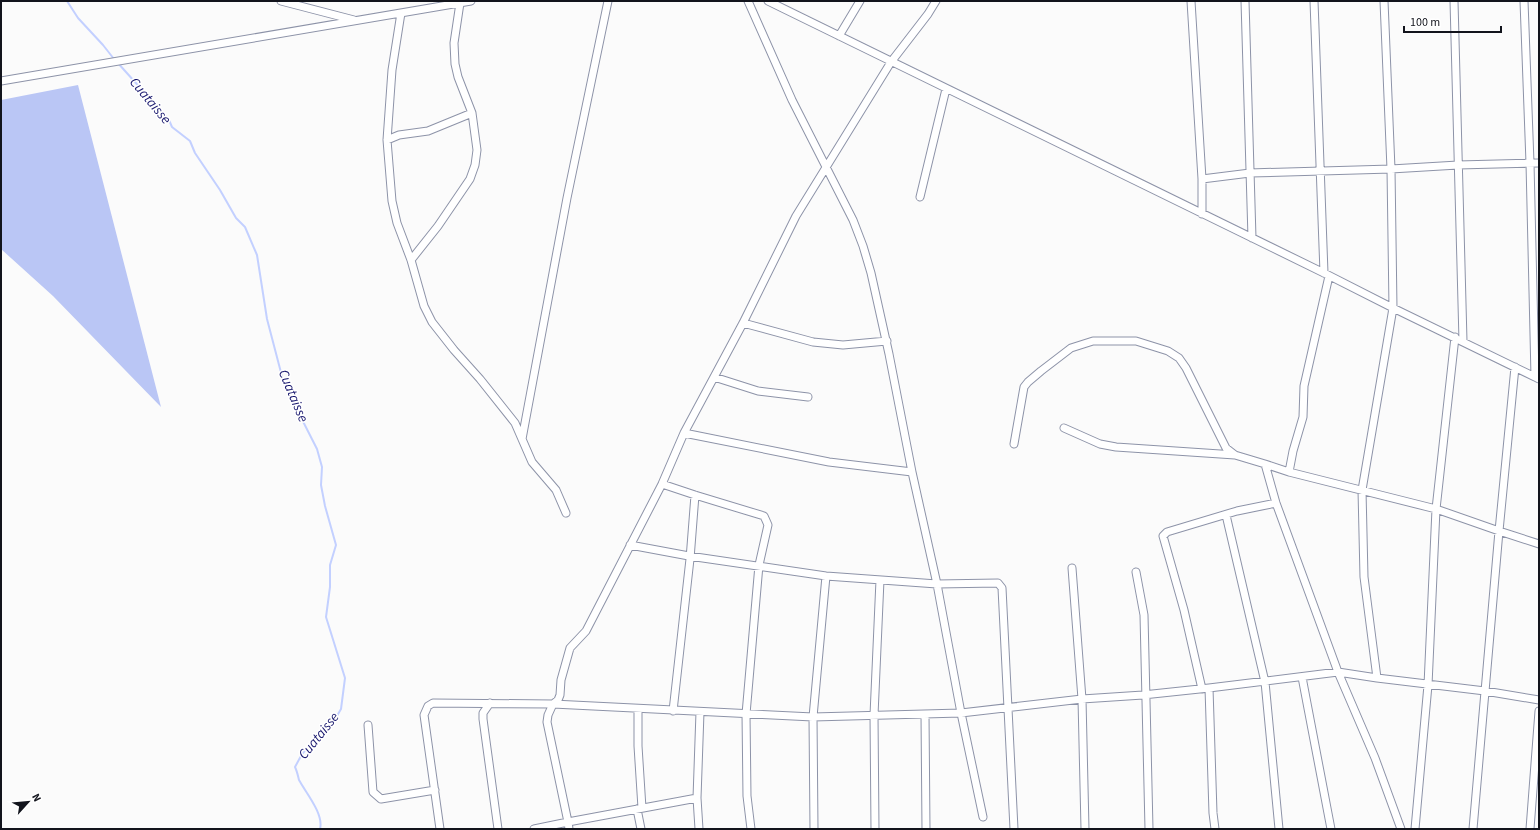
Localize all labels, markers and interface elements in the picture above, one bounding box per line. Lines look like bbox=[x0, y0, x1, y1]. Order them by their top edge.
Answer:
scale bar bbox=[1404, 8, 1501, 34]
text: 100 m bbox=[1410, 14, 1440, 31]
water label: Cuataisse bbox=[124, 73, 176, 129]
water label: Cuataisse bbox=[273, 367, 313, 426]
water label: Cuataisse bbox=[294, 708, 344, 764]
north arrow bbox=[8, 782, 48, 822]
text: N bbox=[28, 791, 45, 804]

